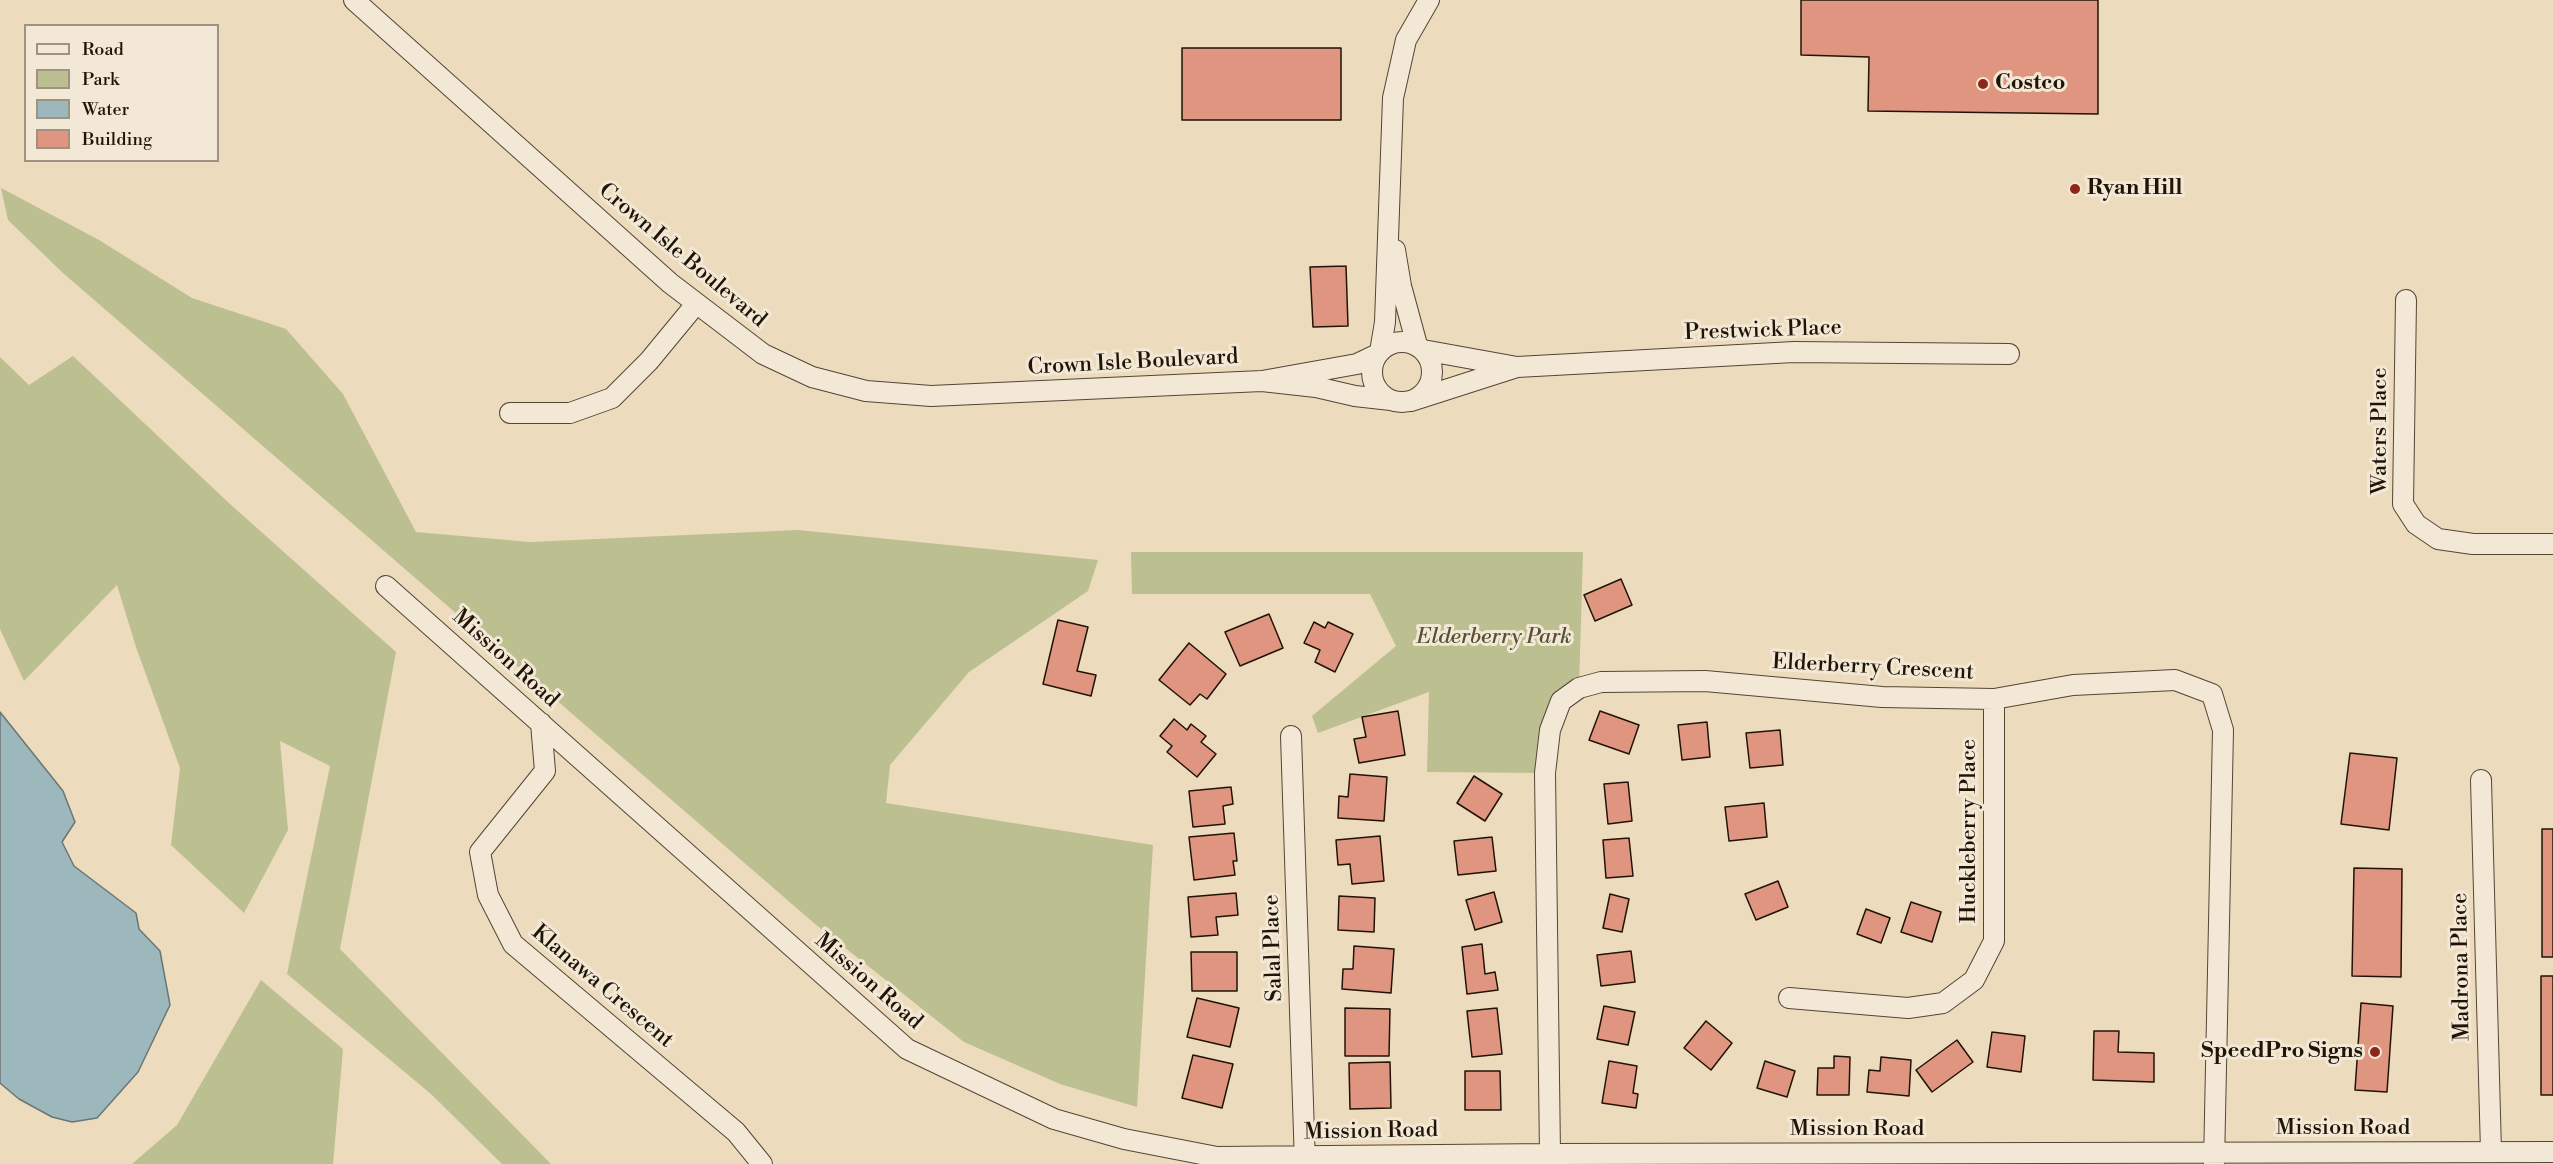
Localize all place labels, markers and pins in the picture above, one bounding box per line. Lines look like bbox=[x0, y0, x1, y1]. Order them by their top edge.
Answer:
place label: Costco bbox=[1995, 71, 2065, 97]
marker: Costco bbox=[1976, 77, 1990, 91]
place label: Ryan Hill bbox=[2087, 176, 2182, 202]
marker: Ryan Hill bbox=[2068, 182, 2082, 196]
place label: SpeedPro Signs bbox=[2201, 1039, 2363, 1065]
marker: SpeedPro Signs bbox=[2368, 1045, 2382, 1059]

